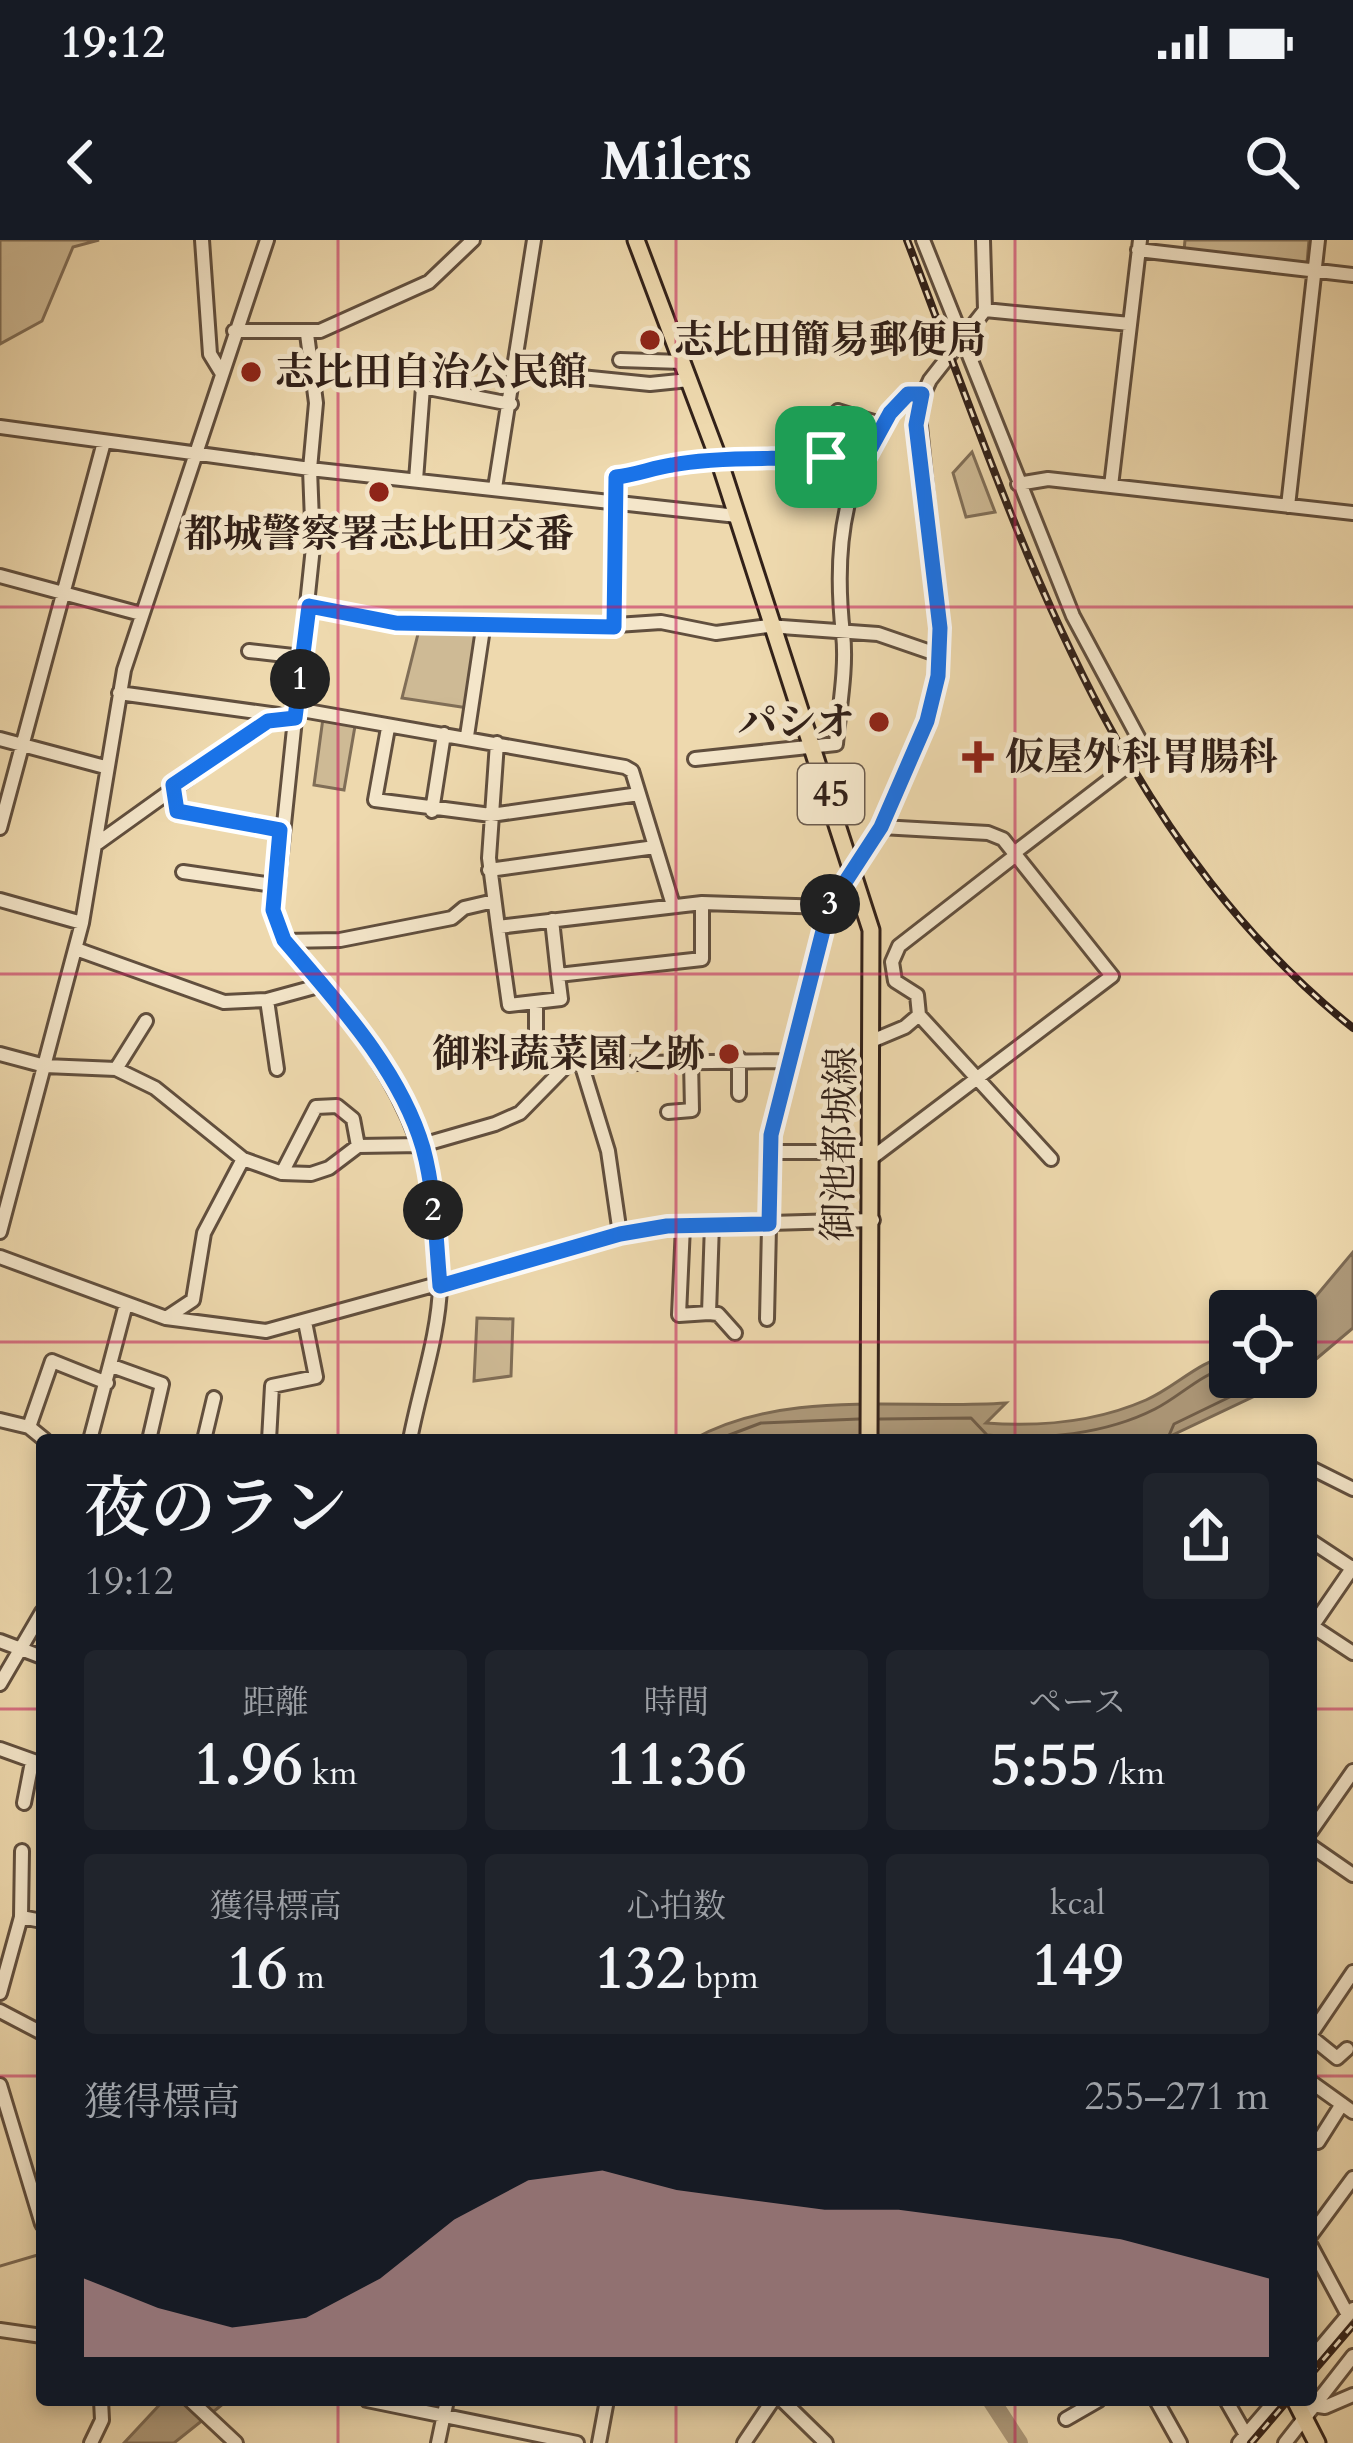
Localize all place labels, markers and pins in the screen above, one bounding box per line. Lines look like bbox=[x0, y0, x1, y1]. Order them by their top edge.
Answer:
place label: 志比田簡易郵便局 bbox=[674, 314, 986, 367]
marker: 志比田簡易郵便局 bbox=[637, 327, 663, 353]
place label: 志比田自治公民館 bbox=[275, 346, 587, 399]
marker: 志比田自治公民館 bbox=[238, 359, 264, 385]
pin bbox=[775, 406, 877, 508]
marker: 都城警察署志比田交番 bbox=[366, 479, 392, 505]
place label: 都城警察署志比田交番 bbox=[184, 508, 574, 561]
pin: 1 bbox=[270, 649, 330, 709]
place label: パシオ bbox=[738, 696, 855, 749]
marker: パシオ bbox=[866, 709, 892, 735]
place label: 仮屋外科胃腸科 bbox=[1005, 731, 1278, 784]
marker: 仮屋外科胃腸科 bbox=[962, 741, 994, 773]
pin: 3 bbox=[800, 874, 860, 934]
place label: 御料蔬菜園之跡 bbox=[432, 1028, 705, 1081]
marker: 御料蔬菜園之跡 bbox=[716, 1041, 742, 1067]
pin: 2 bbox=[403, 1180, 463, 1240]

